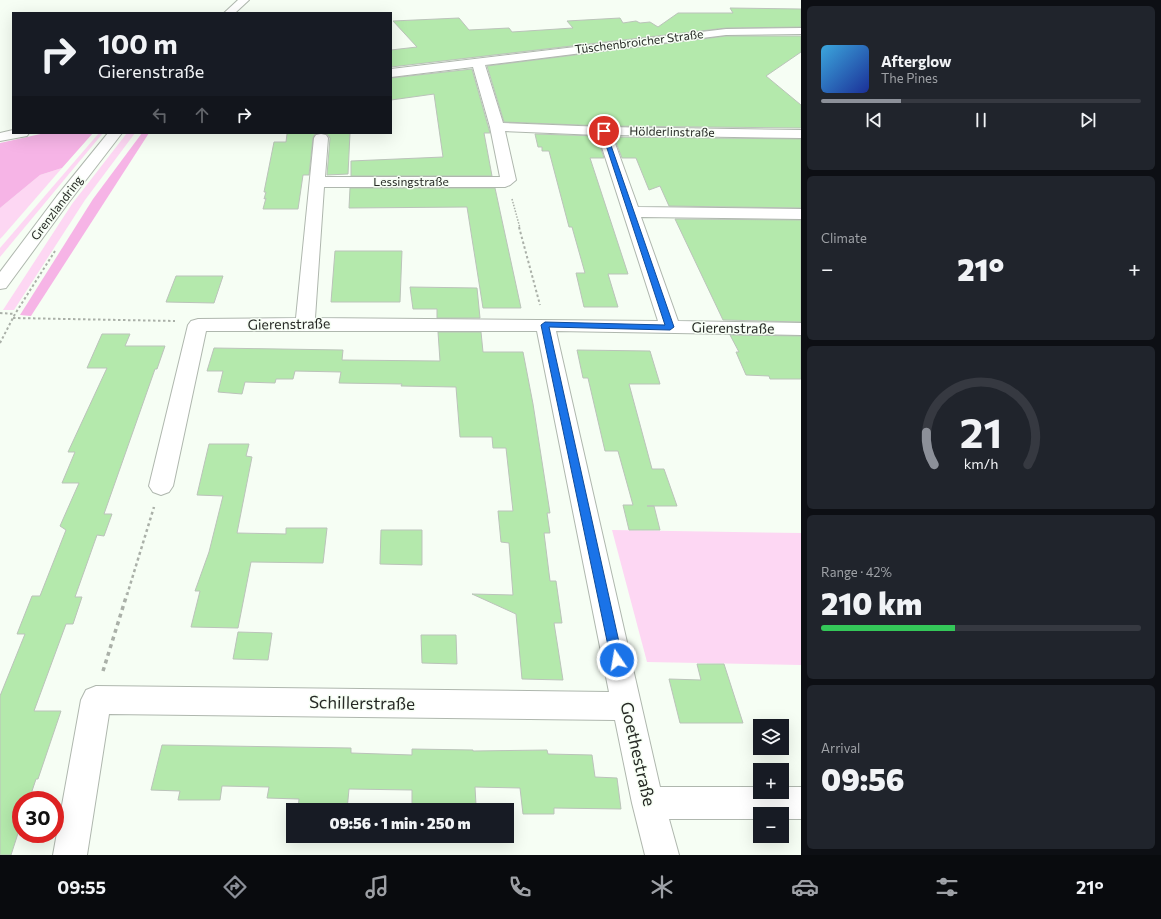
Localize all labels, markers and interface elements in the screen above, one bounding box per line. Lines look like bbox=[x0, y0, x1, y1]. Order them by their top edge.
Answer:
text: 100 m bbox=[98, 26, 178, 60]
street label: Tüschenbroicher Straße bbox=[574, 26, 704, 56]
icon: right bbox=[32, 28, 84, 80]
text: Afterglow bbox=[881, 52, 951, 70]
text: Gierenstraße bbox=[98, 60, 204, 82]
text: The Pines bbox=[881, 70, 938, 86]
icon: left bbox=[149, 104, 171, 126]
icon: ahead bbox=[191, 104, 213, 126]
icon: right bbox=[233, 104, 255, 126]
icon: previous bbox=[863, 109, 885, 131]
icon: pause bbox=[970, 109, 992, 131]
icon: next bbox=[1077, 109, 1099, 131]
pin bbox=[587, 114, 621, 148]
icon: arrive bbox=[593, 120, 615, 142]
street label: Hölderlinstraße bbox=[629, 123, 715, 139]
street label: Grenzlandring bbox=[27, 172, 85, 242]
street label: Lessingstraße bbox=[373, 174, 449, 188]
text: Climate bbox=[821, 230, 867, 246]
text: 21° bbox=[957, 250, 1004, 287]
text: − bbox=[821, 255, 834, 282]
text: + bbox=[1128, 255, 1141, 282]
street label: Gierenstraße bbox=[247, 314, 330, 333]
street label: Gierenstraße bbox=[692, 318, 775, 337]
text: 21 bbox=[960, 406, 1002, 457]
text: km/h bbox=[964, 454, 998, 472]
text: Range · 42% bbox=[821, 564, 892, 580]
text: 210 km bbox=[821, 584, 922, 621]
position arrow bbox=[596, 639, 638, 681]
street label: Schillerstraße bbox=[309, 691, 415, 714]
street label: Goethestraße bbox=[616, 700, 661, 808]
map controls bbox=[753, 719, 789, 843]
button: layers bbox=[753, 719, 789, 755]
text: Arrival bbox=[821, 740, 860, 756]
text: 09:56 bbox=[821, 760, 905, 797]
button: + bbox=[753, 763, 789, 799]
speed limit sign: 30 bbox=[12, 791, 64, 843]
button: − bbox=[753, 807, 789, 843]
text: 09:56 · 1 min · 250 m bbox=[329, 814, 471, 832]
icon: directions bbox=[221, 873, 249, 901]
icon: music bbox=[363, 873, 391, 901]
icon: phone bbox=[506, 873, 534, 901]
icon: climate bbox=[648, 873, 676, 901]
icon: car bbox=[791, 873, 819, 901]
icon: filters bbox=[933, 873, 961, 901]
text: 09:55 bbox=[57, 876, 106, 898]
text: 21° bbox=[1076, 876, 1104, 898]

